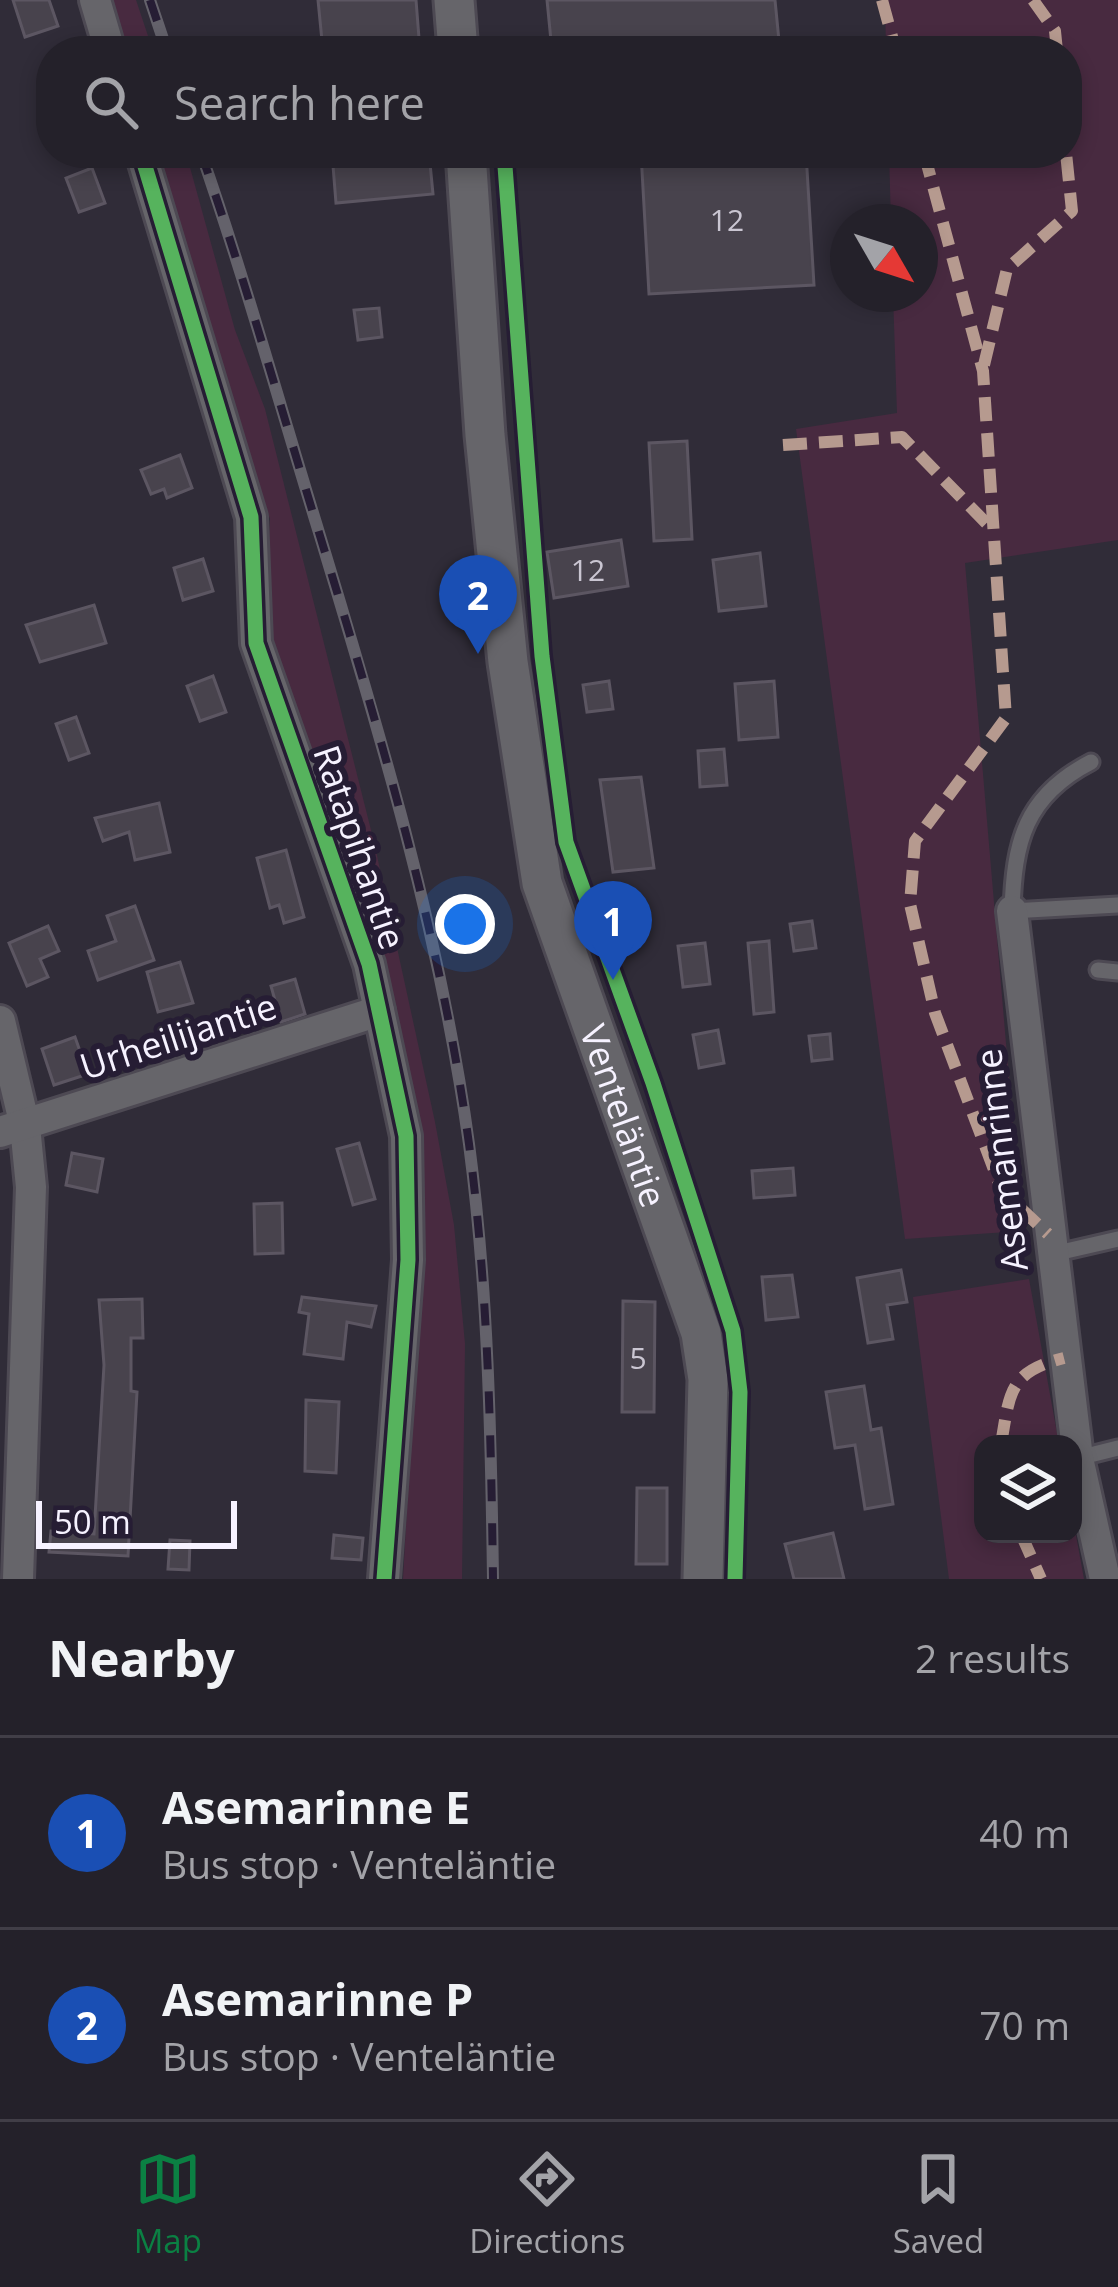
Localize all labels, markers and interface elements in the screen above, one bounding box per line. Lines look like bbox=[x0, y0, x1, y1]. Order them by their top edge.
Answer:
search box bbox=[36, 36, 1082, 168]
icon: search bbox=[78, 69, 144, 135]
text: Search here bbox=[174, 72, 425, 133]
house number: 12 bbox=[710, 199, 744, 240]
north arrow bbox=[830, 204, 938, 312]
house number: 12 bbox=[571, 549, 605, 590]
pin: 2 bbox=[439, 555, 517, 654]
street label: Ratapihantie bbox=[302, 739, 418, 955]
pin: 1 bbox=[574, 881, 652, 980]
your location bbox=[435, 894, 495, 954]
street label: Urheilijantie bbox=[74, 981, 282, 1091]
street label: Venteläntie bbox=[569, 1018, 679, 1213]
street label: Asemanrinne bbox=[963, 1046, 1039, 1274]
house number: 5 bbox=[629, 1337, 647, 1378]
map controls bbox=[974, 1435, 1082, 1543]
button: layers bbox=[974, 1435, 1082, 1543]
scale bar bbox=[36, 1495, 237, 1548]
text: 50 m bbox=[54, 1499, 131, 1544]
text: Nearby bbox=[48, 1622, 235, 1692]
text: 2 results bbox=[915, 1631, 1070, 1684]
text: Asemarinne E bbox=[162, 1776, 470, 1837]
text: 1 bbox=[76, 1806, 98, 1859]
text: 40 m bbox=[979, 1806, 1070, 1859]
text: Bus stop · Venteläntie bbox=[162, 1837, 556, 1890]
text: Asemarinne P bbox=[162, 1968, 473, 2029]
text: 2 bbox=[76, 1998, 98, 2051]
text: 70 m bbox=[979, 1998, 1070, 2051]
text: Bus stop · Venteläntie bbox=[162, 2029, 556, 2082]
tab: Map bbox=[134, 2146, 202, 2263]
tab: Directions bbox=[469, 2146, 625, 2263]
tab: Saved bbox=[893, 2146, 984, 2263]

